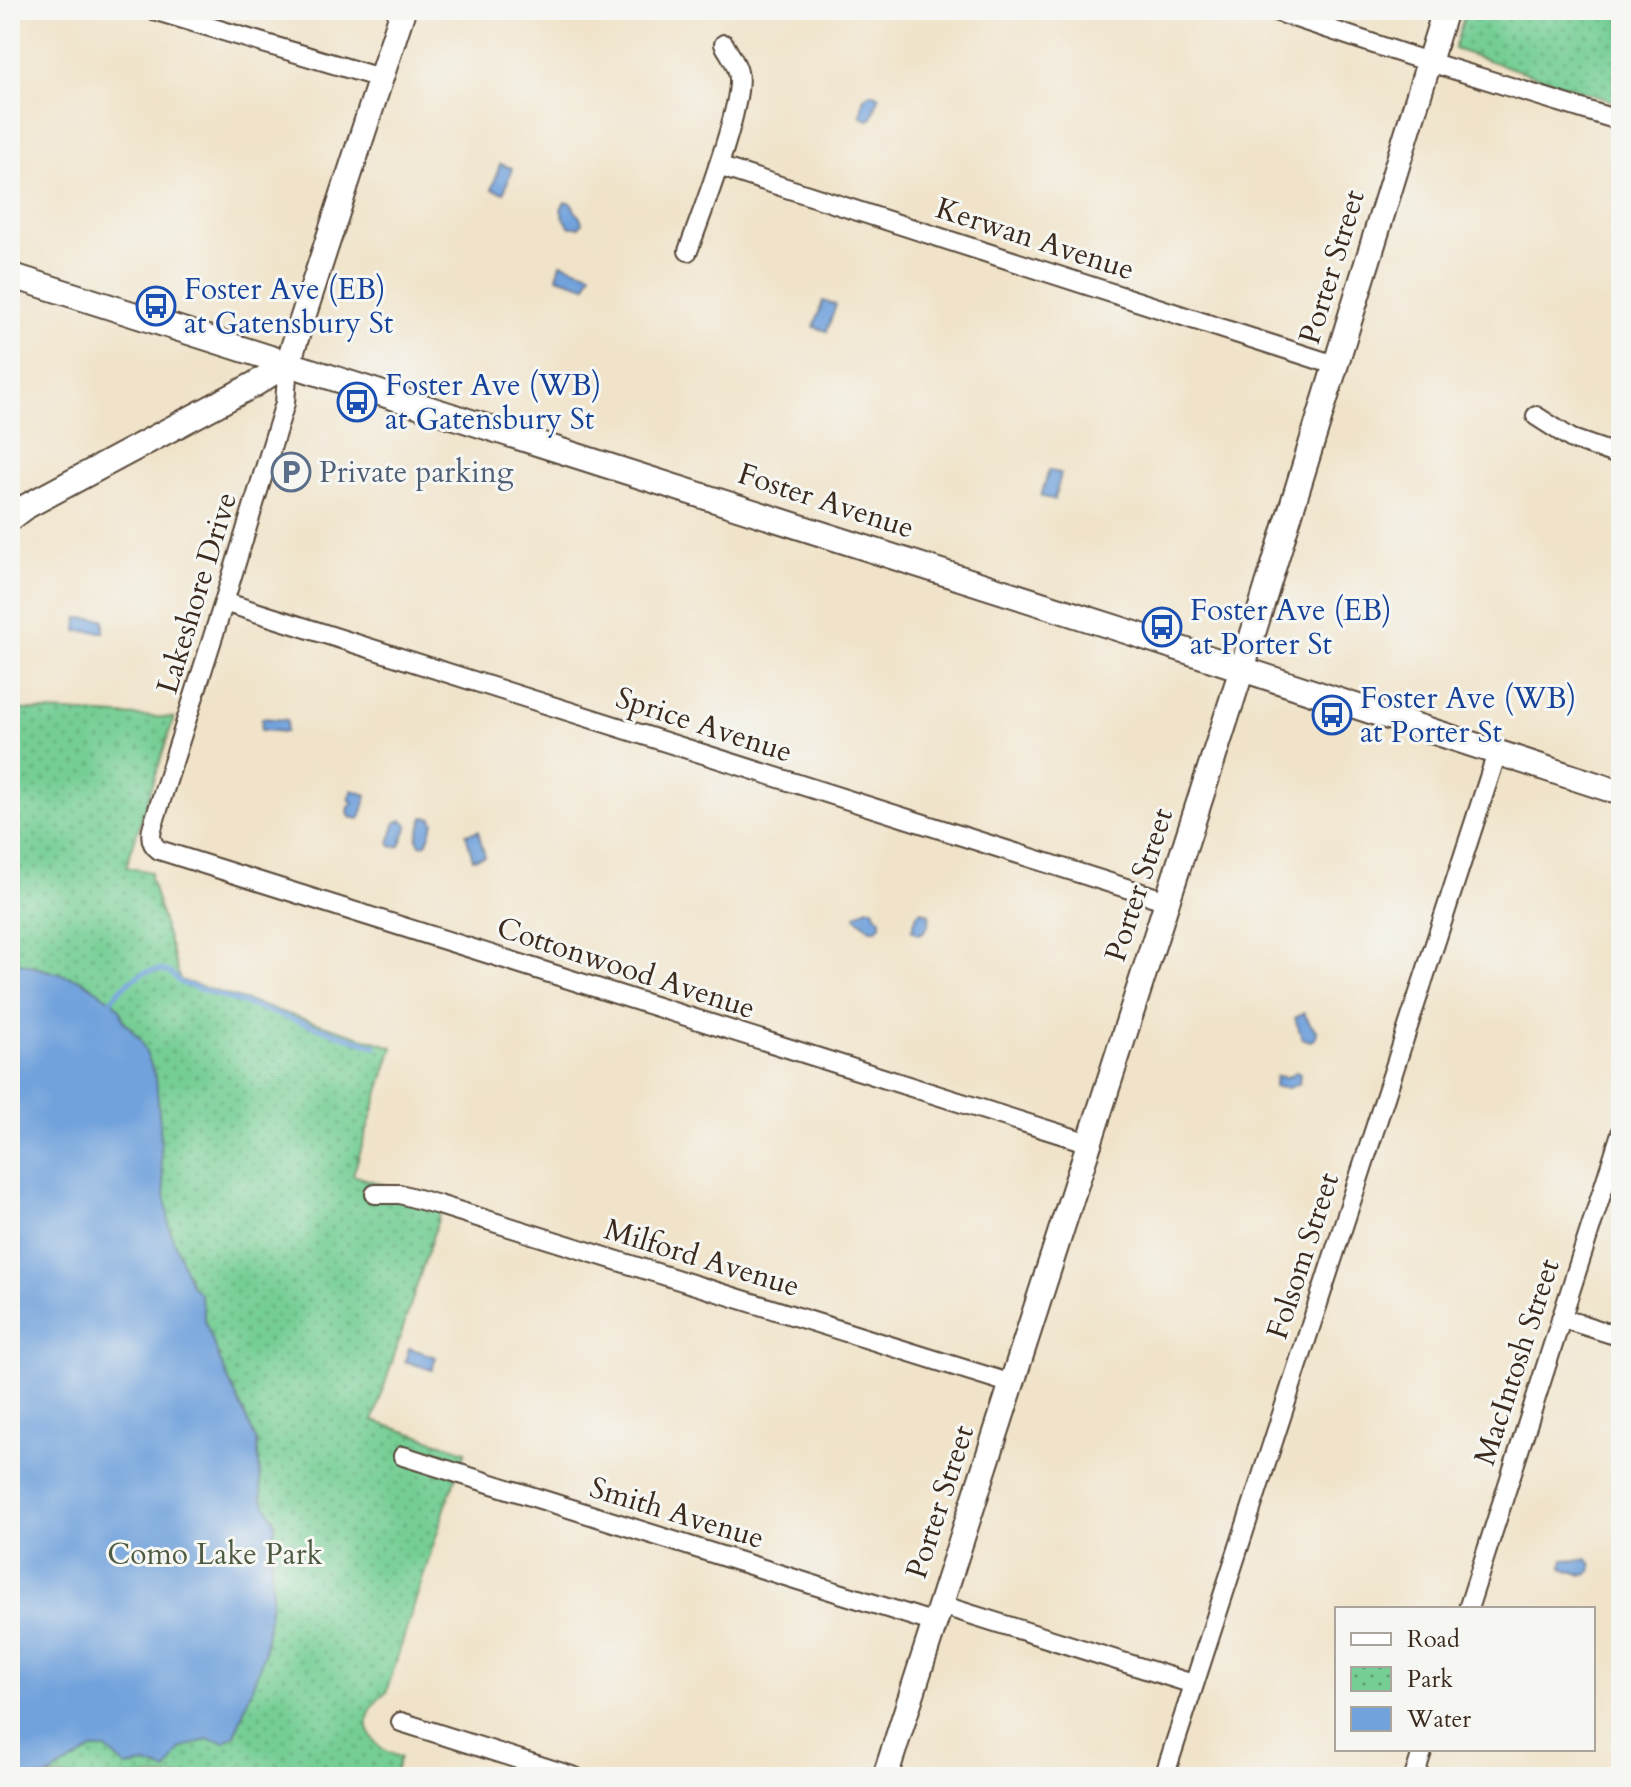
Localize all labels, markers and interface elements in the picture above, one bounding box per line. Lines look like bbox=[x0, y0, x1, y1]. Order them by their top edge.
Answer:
street label: Porter Street bbox=[1289, 184, 1375, 349]
street label: Kerwan Avenue bbox=[931, 188, 1139, 290]
place label: Foster Ave (EB) at Gatensbury St bbox=[184, 269, 394, 344]
bus stop icon: Foster Ave (EB) at Gatensbury St bbox=[135, 285, 177, 327]
place label: Foster Ave (WB) at Gatensbury St bbox=[385, 365, 601, 440]
bus stop icon: Foster Ave (WB) at Gatensbury St bbox=[336, 381, 378, 423]
parking icon: Private parking bbox=[270, 451, 312, 493]
place label: Private parking bbox=[319, 452, 514, 493]
street label: Foster Avenue bbox=[733, 453, 919, 549]
street label: Lakeshore Drive bbox=[147, 487, 247, 699]
place label: Foster Ave (EB) at Porter St bbox=[1190, 590, 1392, 665]
bus stop icon: Foster Ave (EB) at Porter St bbox=[1141, 606, 1183, 648]
street label: Sprice Avenue bbox=[611, 677, 797, 773]
place label: Foster Ave (WB) at Porter St bbox=[1360, 678, 1576, 753]
bus stop icon: Foster Ave (WB) at Porter St bbox=[1311, 694, 1353, 736]
street label: Porter Street bbox=[1095, 802, 1183, 967]
street label: Cottonwood Avenue bbox=[492, 907, 760, 1029]
street label: Folsom Street bbox=[1257, 1167, 1349, 1345]
street label: Milford Avenue bbox=[599, 1209, 805, 1307]
street label: MacIntosh Street bbox=[1464, 1253, 1570, 1470]
street label: Porter Street bbox=[896, 1419, 984, 1584]
street label: Smith Avenue bbox=[585, 1467, 769, 1559]
park label: Como Lake Park bbox=[107, 1534, 323, 1575]
legend bbox=[1335, 1607, 1595, 1751]
text: Road bbox=[1407, 1623, 1460, 1656]
text: Park bbox=[1407, 1663, 1453, 1696]
text: Water bbox=[1406, 1703, 1471, 1736]

